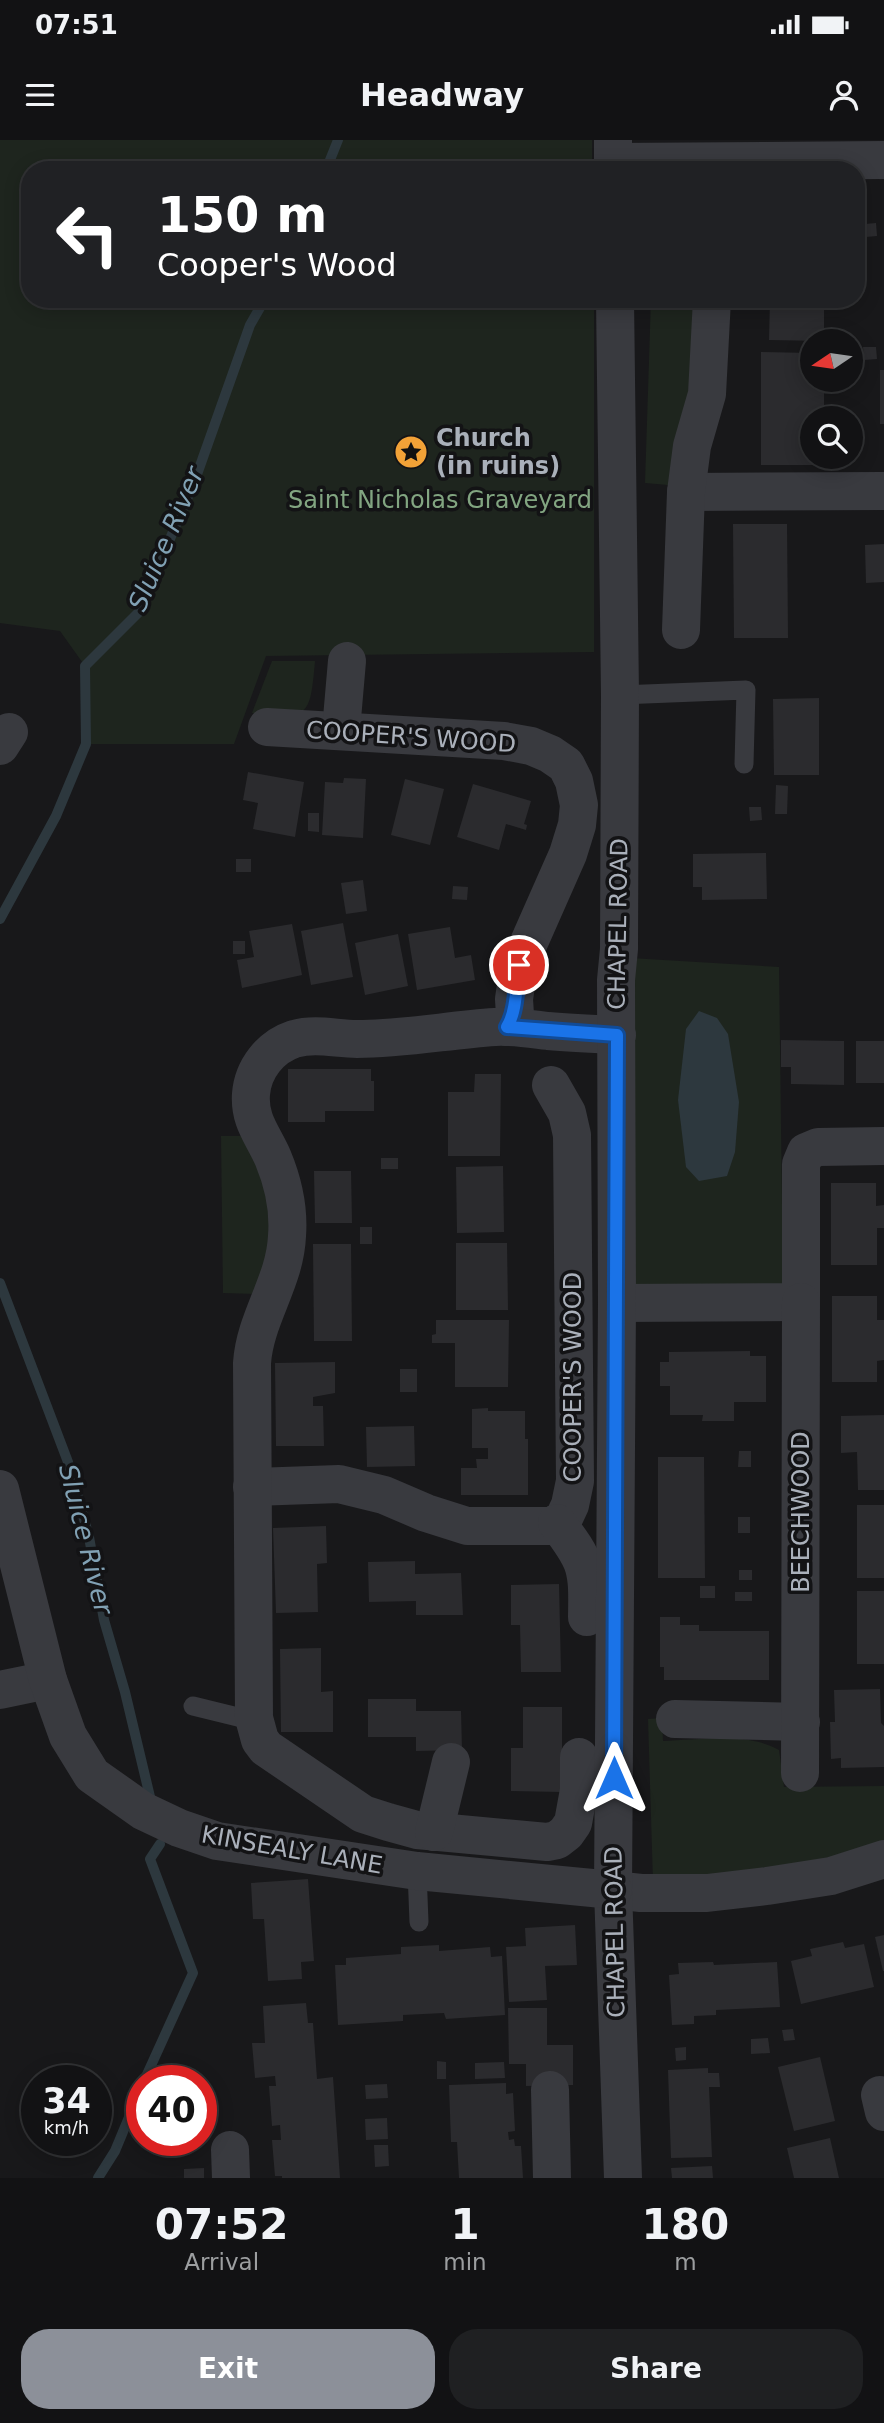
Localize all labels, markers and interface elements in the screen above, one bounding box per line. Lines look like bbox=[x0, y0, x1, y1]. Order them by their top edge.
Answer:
text: 07:51 bbox=[35, 10, 118, 40]
icon: menu bbox=[21, 76, 59, 114]
text: Headway bbox=[360, 76, 524, 114]
icon: person bbox=[825, 76, 863, 114]
text: 150 m bbox=[157, 187, 327, 244]
icon: left bbox=[42, 189, 133, 280]
text: Cooper's Wood bbox=[157, 246, 397, 284]
north arrow bbox=[800, 329, 863, 392]
map controls bbox=[800, 329, 863, 469]
button: search bbox=[800, 406, 863, 469]
place label: Church (in ruins) bbox=[436, 424, 560, 480]
place icon: Church (in ruins) bbox=[392, 433, 430, 471]
water label: Sluice River bbox=[122, 460, 211, 615]
park label: Saint Nicholas Graveyard bbox=[288, 486, 592, 514]
street label: COOPER'S WOOD bbox=[305, 716, 517, 758]
street label: CHAPEL ROAD bbox=[603, 838, 633, 1010]
pin bbox=[489, 935, 549, 995]
icon: arrive bbox=[500, 946, 538, 984]
street label: COOPER'S WOOD bbox=[559, 1272, 587, 1482]
street label: BEECHWOOD bbox=[787, 1431, 815, 1593]
water label: Sluice River bbox=[53, 1461, 120, 1619]
position arrow bbox=[577, 1741, 651, 1815]
street label: KINSEALY LANE bbox=[199, 1820, 385, 1880]
street label: CHAPEL ROAD bbox=[600, 1846, 630, 2018]
speed limit sign: 40 bbox=[126, 2065, 217, 2156]
text: 34 bbox=[42, 2081, 91, 2121]
text: km/h bbox=[44, 2117, 89, 2138]
text: 07:52 bbox=[155, 2200, 289, 2249]
text: 1 bbox=[450, 2200, 480, 2249]
text: 180 bbox=[642, 2200, 729, 2249]
text: Arrival bbox=[184, 2249, 259, 2275]
text: min bbox=[443, 2249, 487, 2275]
text: m bbox=[674, 2249, 697, 2275]
button: Exit bbox=[21, 2329, 435, 2409]
button: Share bbox=[449, 2329, 863, 2409]

